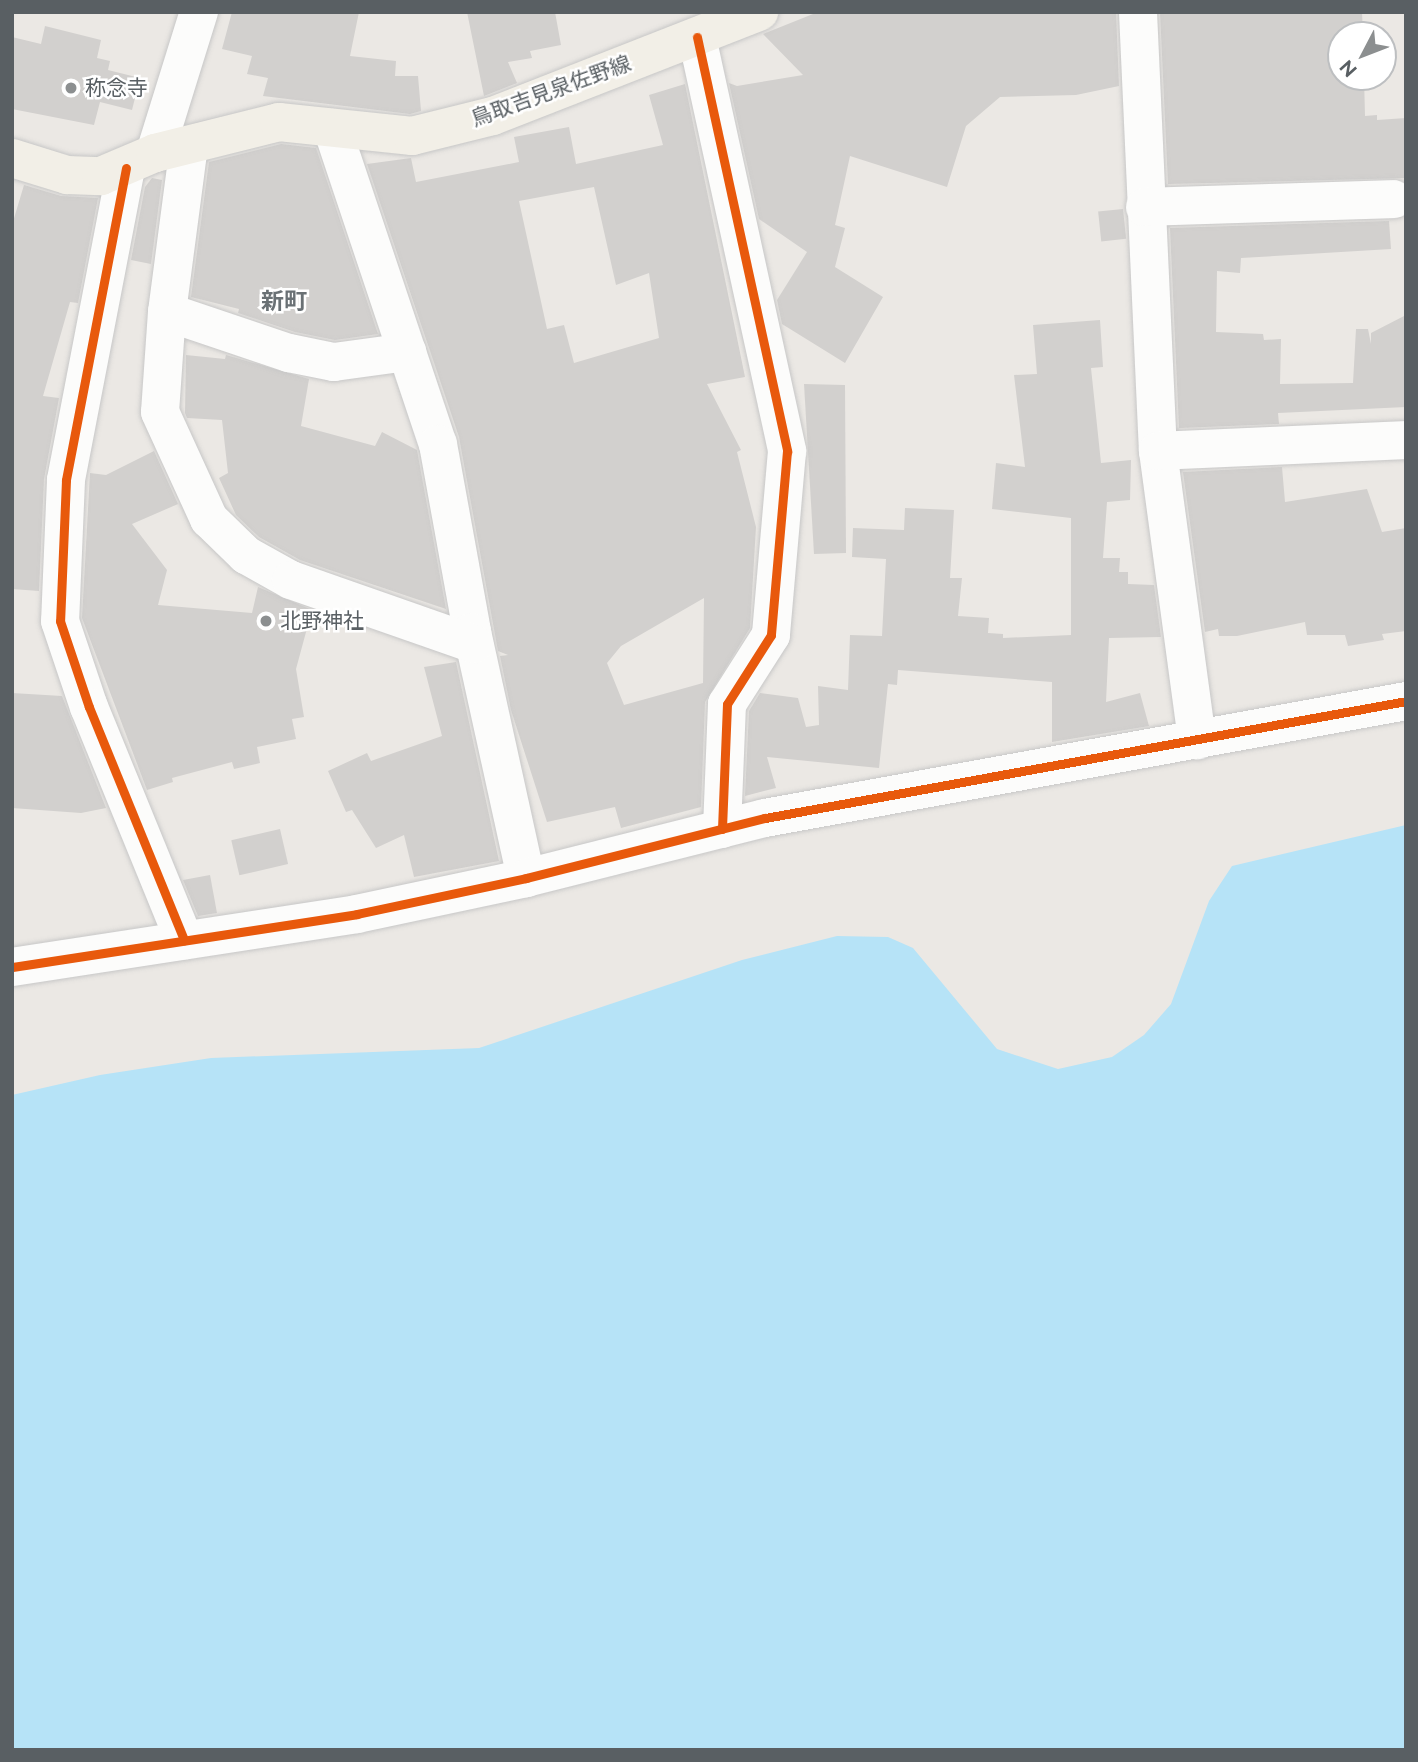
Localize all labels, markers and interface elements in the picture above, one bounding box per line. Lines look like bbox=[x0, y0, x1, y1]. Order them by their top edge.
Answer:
north arrow bbox=[1327, 21, 1397, 91]
street label: 鳥取吉見泉佐野線 bbox=[468, 50, 634, 132]
text: N bbox=[1335, 56, 1361, 81]
place label: 称念寺 bbox=[85, 75, 148, 101]
marker: 称念寺 bbox=[63, 80, 79, 96]
district label: 新町 bbox=[261, 287, 307, 315]
place label: 北野神社 bbox=[280, 608, 364, 634]
marker: 北野神社 bbox=[258, 613, 274, 629]

